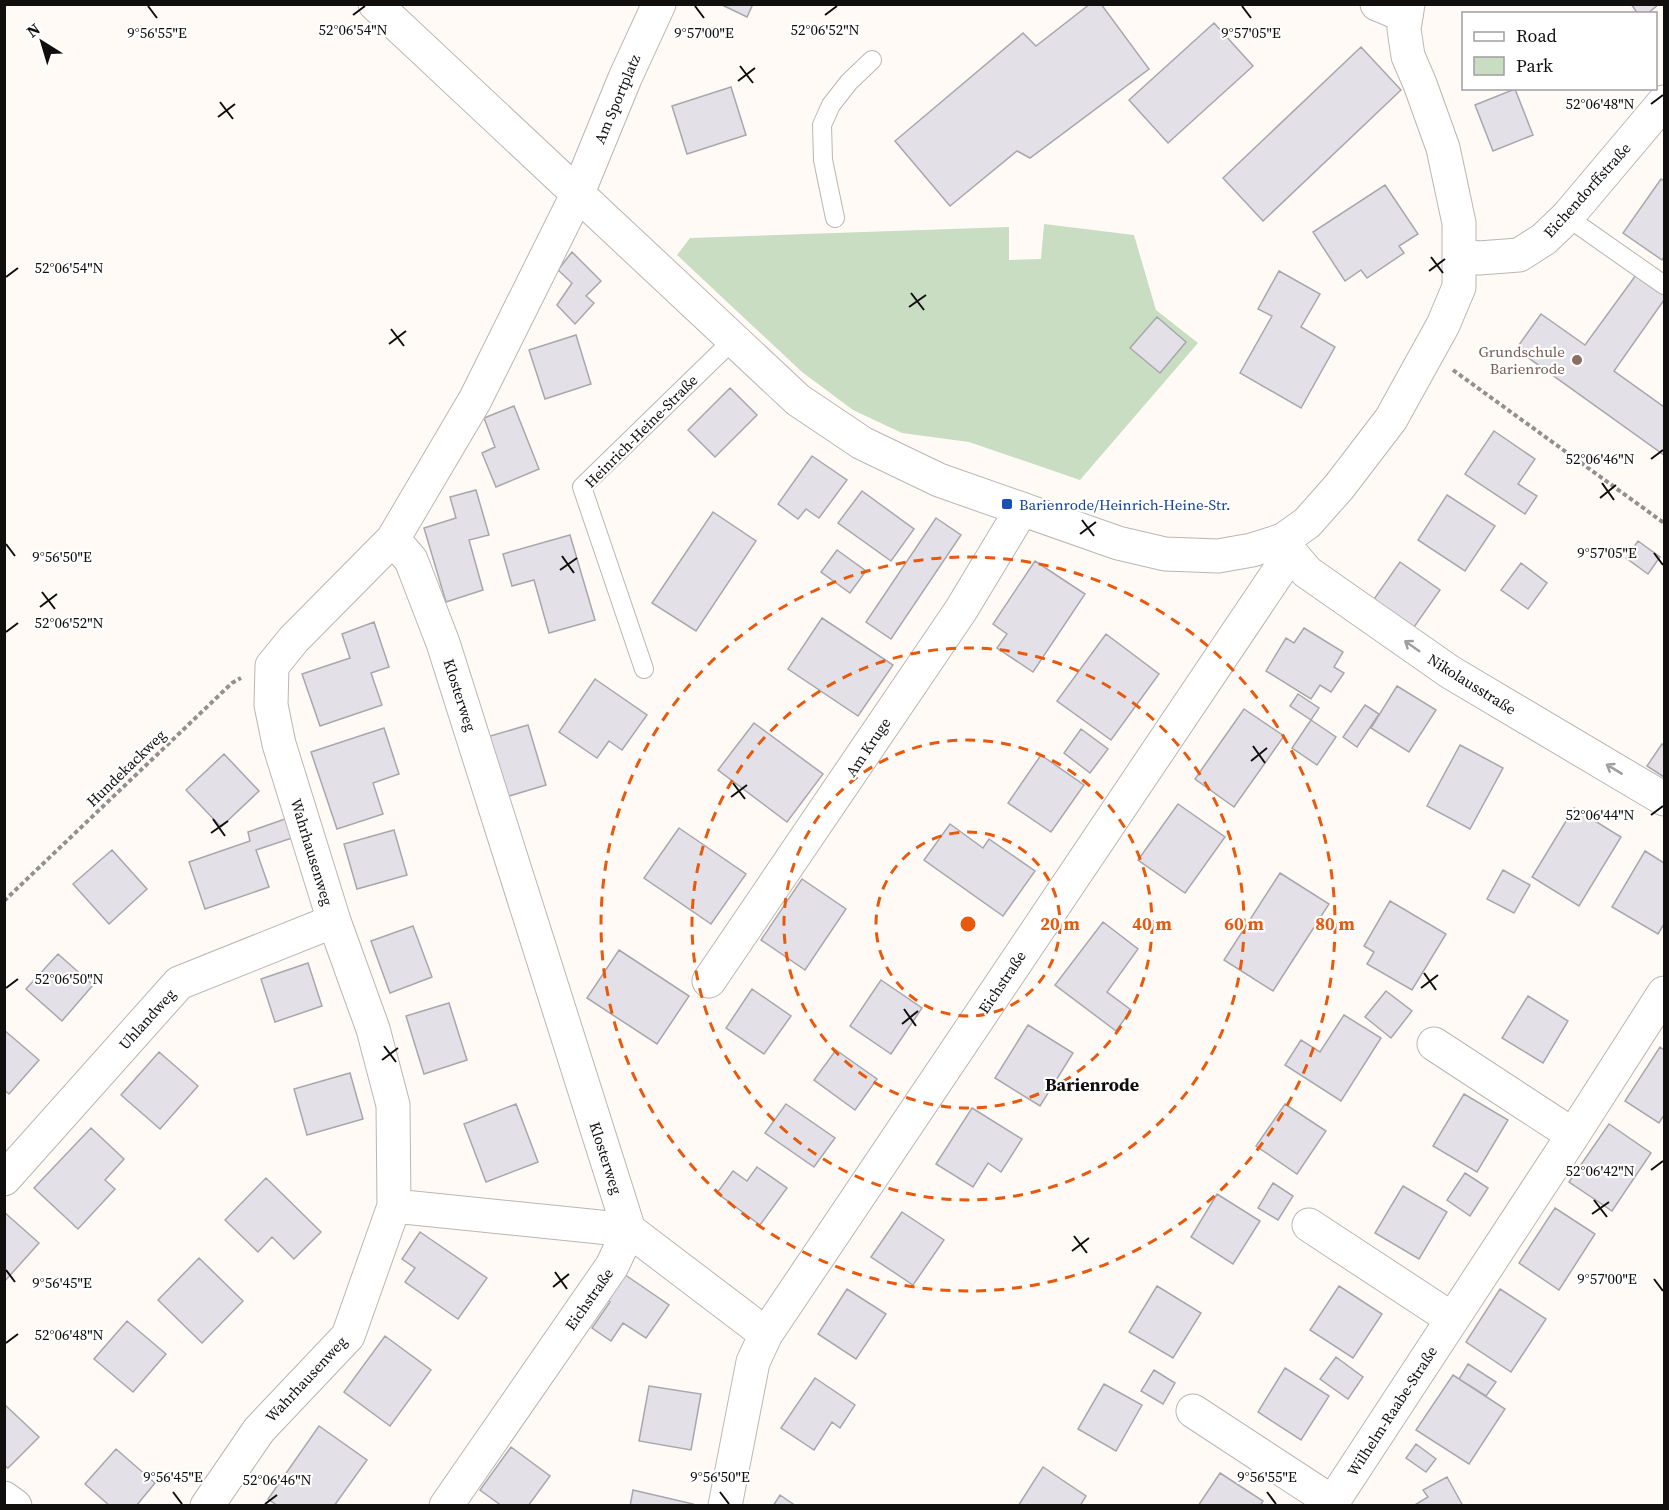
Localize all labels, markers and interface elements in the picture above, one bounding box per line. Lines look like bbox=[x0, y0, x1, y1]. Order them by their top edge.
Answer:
north arrow bbox=[12, 12, 72, 72]
legend bbox=[1462, 12, 1657, 90]
text: N bbox=[22, 18, 45, 42]
text: 52°06'54"N bbox=[318, 19, 388, 40]
text: 52°06'52"N bbox=[790, 19, 860, 40]
text: 9°56'55"E bbox=[127, 22, 187, 43]
text: 9°57'00"E bbox=[674, 22, 734, 43]
text: 9°57'05"E bbox=[1221, 22, 1281, 43]
text: Road bbox=[1516, 23, 1557, 48]
street label: Am Sportplatz bbox=[589, 51, 645, 147]
text: Park bbox=[1516, 53, 1553, 78]
text: 52°06'48"N bbox=[1565, 93, 1635, 114]
street label: Eichendorffstraße bbox=[1539, 138, 1636, 242]
text: 52°06'54"N bbox=[34, 257, 104, 278]
place label: Grundschule Barienrode bbox=[1479, 341, 1565, 379]
marker: Grundschule Barienrode bbox=[1570, 353, 1584, 367]
street label: Heinrich-Heine-Straße bbox=[580, 369, 703, 492]
text: 52°06'46"N bbox=[1565, 448, 1635, 469]
place label: Barienrode/Heinrich-Heine-Str. bbox=[1019, 494, 1230, 515]
marker: Barienrode/Heinrich-Heine-Str. bbox=[1000, 497, 1014, 511]
text: 9°57'05"E bbox=[1577, 542, 1637, 563]
text: 9°56'50"E bbox=[32, 546, 92, 567]
text: 52°06'52"N bbox=[34, 612, 104, 633]
one-way arrow bbox=[1404, 640, 1421, 652]
street label: Nikolausstraße bbox=[1424, 648, 1520, 720]
street label: Klosterweg bbox=[438, 656, 482, 734]
street label: Am Kruge bbox=[841, 713, 896, 781]
street label: Hundekackweg bbox=[82, 724, 171, 811]
one-way arrow bbox=[1606, 763, 1623, 775]
street label: Wahrhausenweg bbox=[286, 796, 338, 908]
text: 52°06'44"N bbox=[1565, 804, 1635, 825]
text: 20 m bbox=[1040, 911, 1080, 936]
text: 40 m bbox=[1132, 911, 1172, 936]
text: 60 m bbox=[1224, 911, 1264, 936]
text: 80 m bbox=[1315, 911, 1355, 936]
centre of rings bbox=[958, 914, 978, 934]
street label: Eichstraße bbox=[973, 946, 1031, 1017]
text: 52°06'50"N bbox=[34, 968, 104, 989]
street label: Uhlandweg bbox=[114, 984, 180, 1054]
district label: Barienrode bbox=[1045, 1072, 1139, 1097]
street label: Klosterweg bbox=[584, 1119, 628, 1197]
text: 52°06'42"N bbox=[1565, 1160, 1635, 1181]
street label: Eichstraße bbox=[560, 1263, 618, 1334]
text: 9°57'00"E bbox=[1577, 1268, 1637, 1289]
text: 9°56'45"E bbox=[32, 1272, 92, 1293]
text: 52°06'48"N bbox=[34, 1324, 104, 1345]
street label: Wahrhausenweg bbox=[260, 1331, 352, 1427]
street label: Wilhelm-Raabe-Straße bbox=[1342, 1342, 1442, 1480]
text: 9°56'45"E bbox=[143, 1466, 203, 1487]
text: 9°56'50"E bbox=[690, 1466, 750, 1487]
text: 9°56'55"E bbox=[1237, 1466, 1297, 1487]
text: 52°06'46"N bbox=[242, 1469, 312, 1490]

